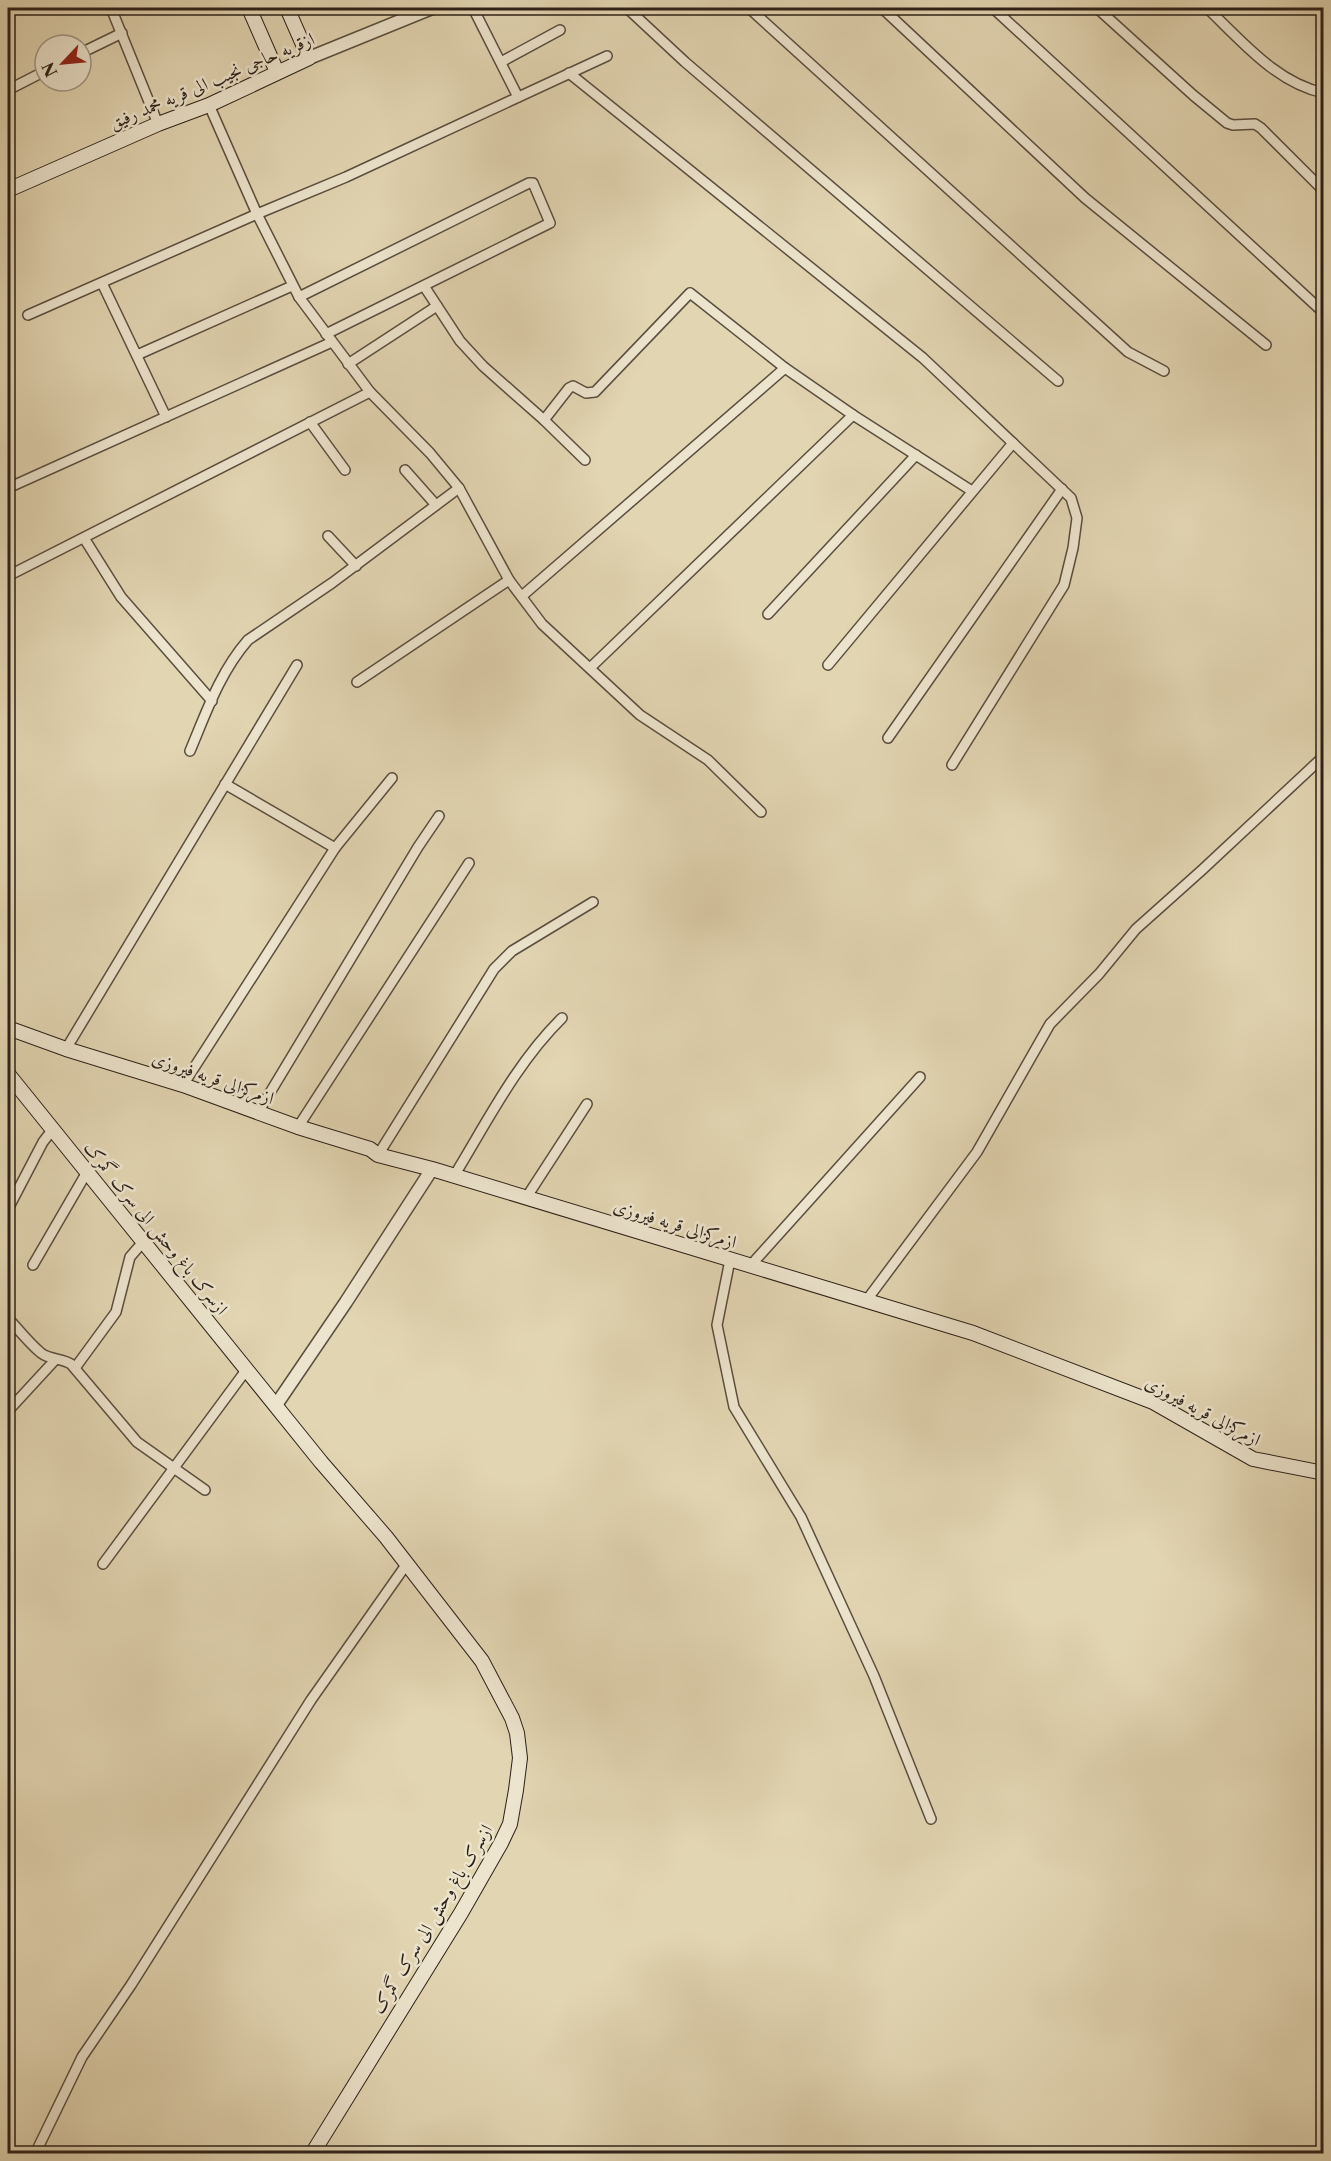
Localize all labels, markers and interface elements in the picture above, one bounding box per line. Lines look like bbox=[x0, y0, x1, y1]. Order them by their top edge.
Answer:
street label: ازقریه حاجی نجیب الی قریه محمد رفیق bbox=[106, 28, 318, 135]
north arrow bbox=[33, 33, 93, 93]
text: N bbox=[37, 59, 62, 80]
street label: ازمرکزالی قریه فیروزی bbox=[148, 1047, 277, 1111]
street label: ازسرک باغ وحش الی سرک گمرک bbox=[76, 1137, 233, 1322]
street label: ازمرکزالی قریه فیروزی bbox=[610, 1195, 739, 1255]
street label: ازمرکزالی قریه فیروزی bbox=[1141, 1371, 1265, 1452]
street label: ازسرک باغ وحش الی سرک گمرک bbox=[367, 1820, 501, 2020]

